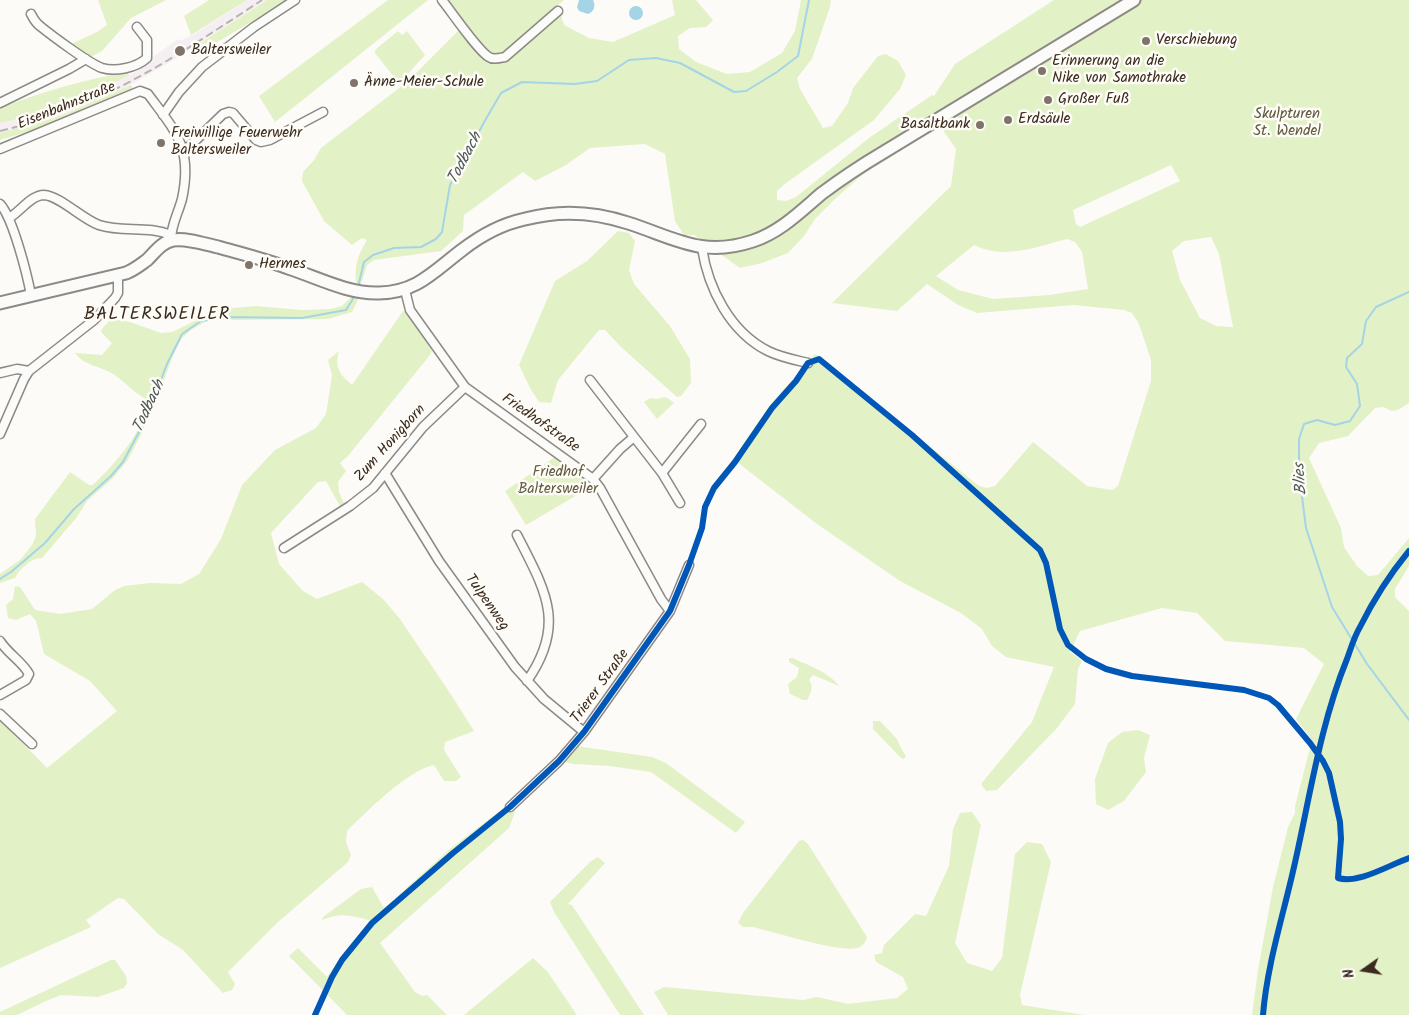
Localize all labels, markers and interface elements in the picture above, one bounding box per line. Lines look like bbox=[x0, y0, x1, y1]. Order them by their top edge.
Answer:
place label: Verschiebung bbox=[1156, 32, 1237, 50]
marker: Verschiebung bbox=[1140, 35, 1152, 47]
place label: Baltersweiler bbox=[191, 42, 271, 60]
marker: Baltersweiler bbox=[173, 44, 187, 58]
place label: Erinnerung an die Nike von Samothrake bbox=[1052, 53, 1186, 88]
marker: Erinnerung an die Nike von Samothrake bbox=[1036, 65, 1048, 77]
place label: Änne-Meier-Schule bbox=[364, 74, 484, 92]
marker: Änne-Meier-Schule bbox=[348, 77, 360, 89]
street label: Eisenbahnstraße bbox=[15, 79, 119, 135]
place label: Großer Fuß bbox=[1058, 91, 1129, 109]
marker: Großer Fuß bbox=[1042, 94, 1054, 106]
park label: Skulpturen St. Wendel bbox=[1253, 106, 1321, 141]
place label: Erdsäule bbox=[1018, 111, 1070, 129]
marker: Erdsäule bbox=[1002, 114, 1014, 126]
place label: Basaltbank bbox=[901, 116, 970, 134]
marker: Basaltbank bbox=[974, 119, 986, 131]
place label: Freiwillige Feuerwehr Baltersweiler bbox=[171, 125, 302, 160]
water label: Todbach bbox=[445, 130, 487, 188]
marker: Freiwillige Feuerwehr Baltersweiler bbox=[155, 137, 167, 149]
place label: Hermes bbox=[259, 256, 306, 274]
marker: Hermes bbox=[243, 259, 255, 271]
district label: BALTERSWEILER bbox=[82, 305, 232, 327]
water label: Todbach bbox=[130, 378, 170, 436]
street label: Friedhofstraße bbox=[498, 391, 582, 457]
street label: Zum Honigborn bbox=[352, 402, 430, 486]
water label: Blies bbox=[1291, 462, 1313, 496]
park label: Friedhof Baltersweiler bbox=[518, 464, 598, 499]
street label: Tulpenweg bbox=[460, 571, 512, 635]
street label: Trierer Straße bbox=[568, 646, 634, 728]
north arrow bbox=[1339, 945, 1389, 995]
text: N bbox=[1338, 967, 1361, 980]

